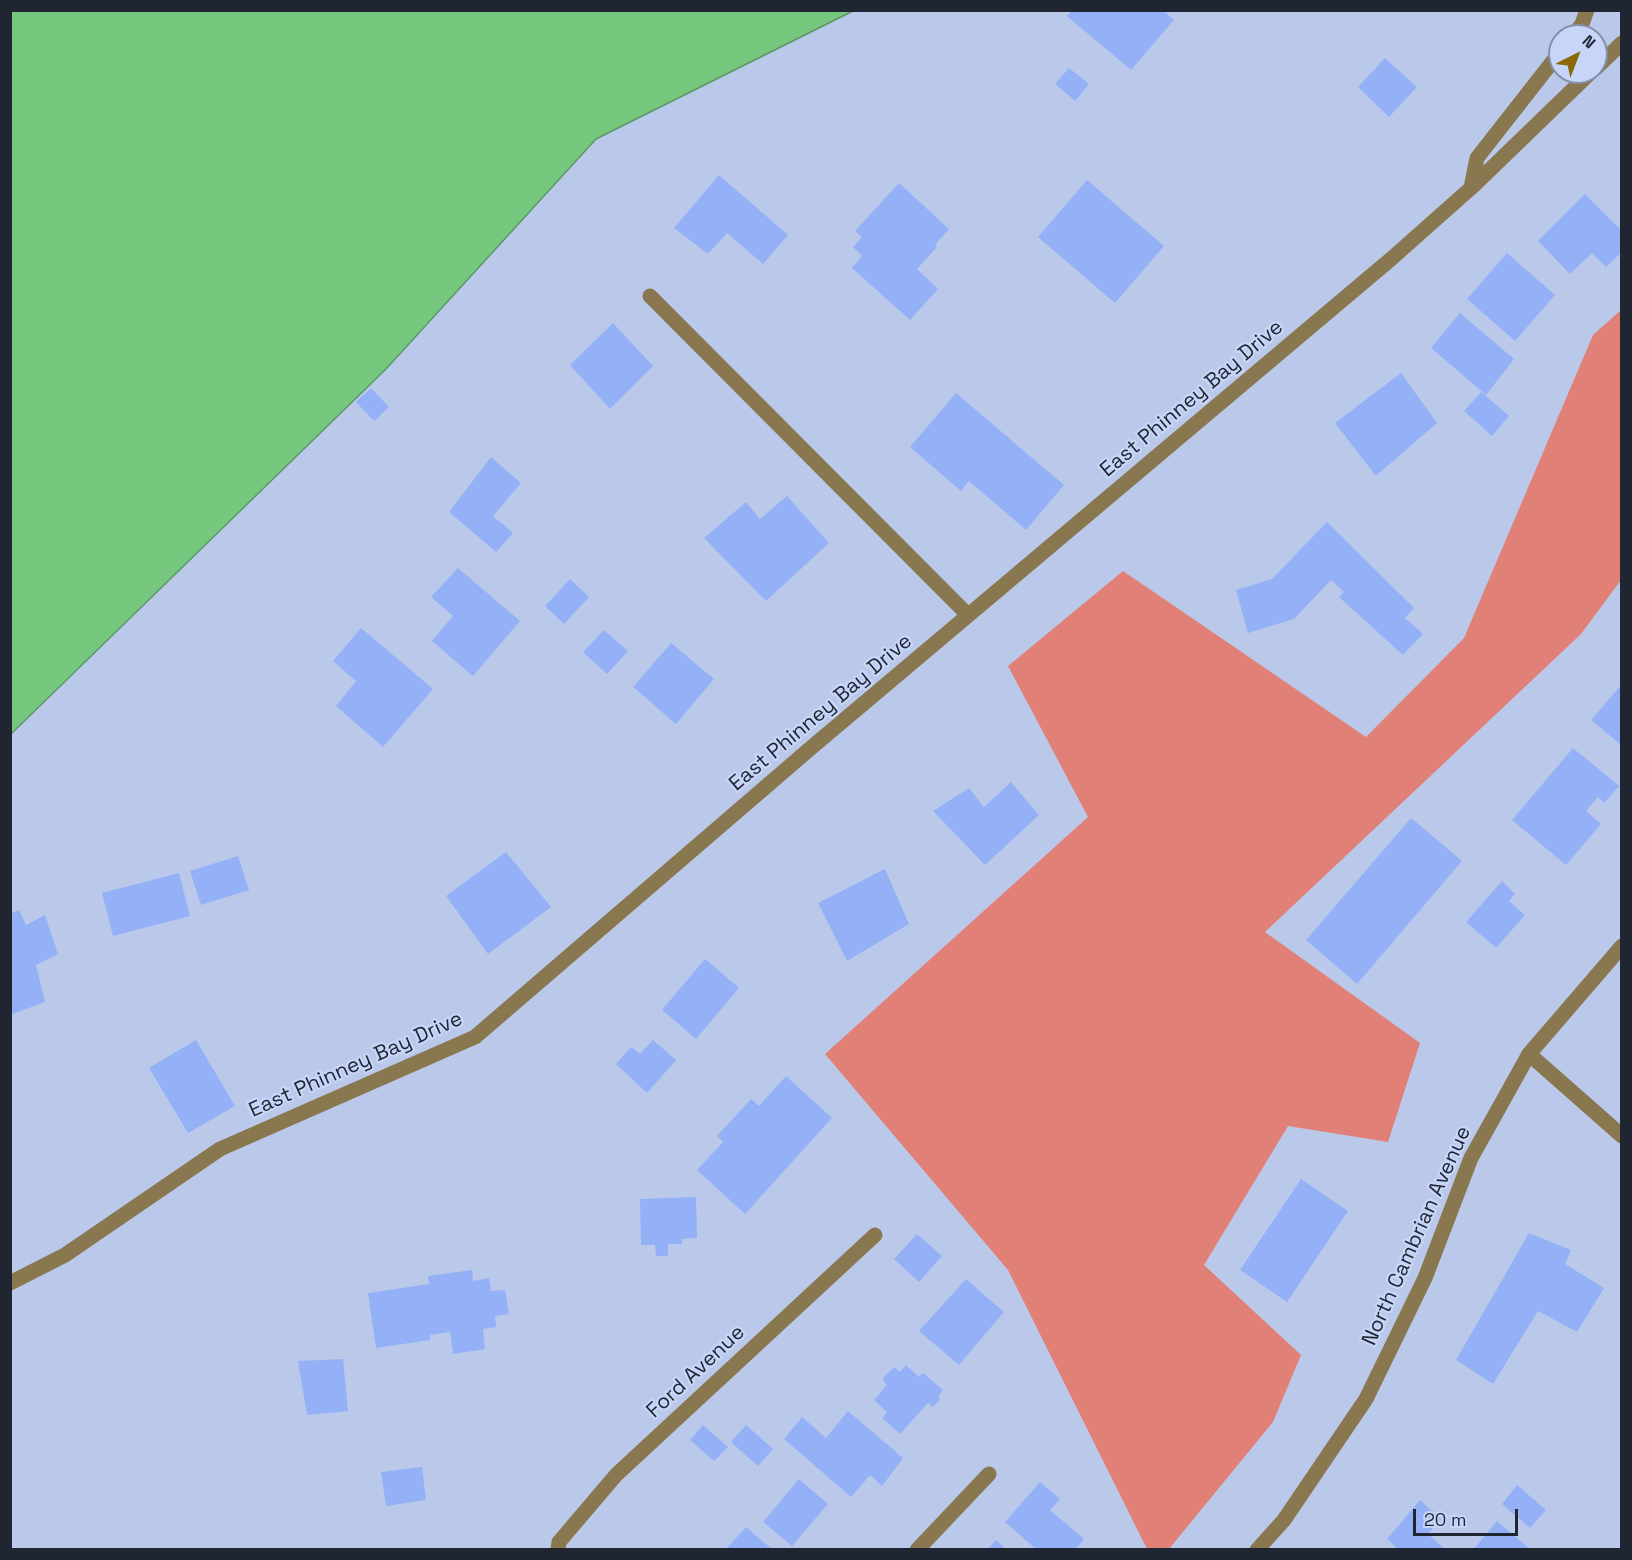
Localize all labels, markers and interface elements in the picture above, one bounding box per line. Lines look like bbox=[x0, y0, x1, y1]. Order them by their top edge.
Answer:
north arrow bbox=[1548, 24, 1608, 84]
text: N bbox=[1578, 30, 1600, 53]
street label: East Phinney Bay Drive bbox=[1095, 315, 1289, 483]
street label: East Phinney Bay Drive bbox=[724, 629, 918, 797]
street label: East Phinney Bay Drive bbox=[245, 1007, 467, 1123]
street label: North Cambrian Avenue bbox=[1357, 1122, 1477, 1350]
street label: Ford Avenue bbox=[642, 1320, 750, 1424]
scale bar bbox=[1416, 1497, 1521, 1535]
text: 20 m bbox=[1424, 1508, 1467, 1531]

